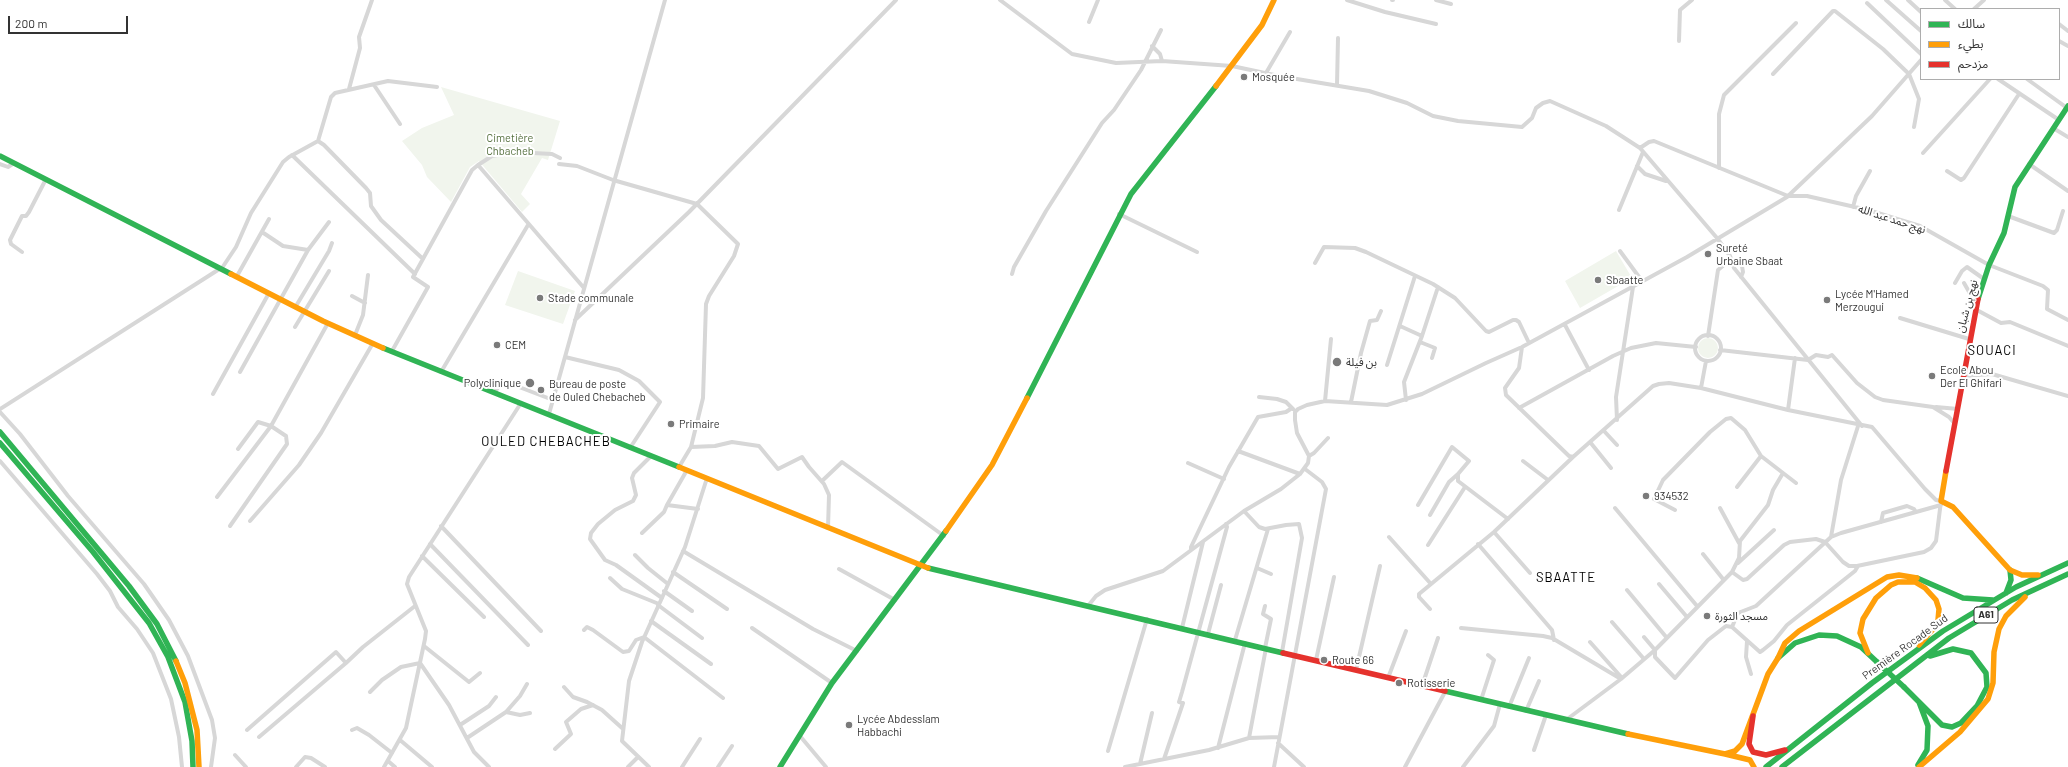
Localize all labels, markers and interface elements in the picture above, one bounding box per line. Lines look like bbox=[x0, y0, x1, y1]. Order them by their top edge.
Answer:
scale bar bbox=[10, 8, 130, 34]
legend bbox=[1920, 8, 2060, 80]
text: 200 m bbox=[15, 16, 47, 30]
text: سالك bbox=[1958, 16, 1985, 30]
text: بطيء bbox=[1958, 36, 1984, 50]
text: مزدحم bbox=[1958, 56, 1988, 70]
place label: Mosquée bbox=[1252, 70, 1295, 84]
marker: Mosquée bbox=[1239, 72, 1249, 82]
park label: Cimetière Chbacheb bbox=[486, 131, 534, 157]
street label: نهج حمد عبد الله bbox=[1857, 202, 1927, 236]
place label: Sureté Urbaine Sbaat bbox=[1716, 241, 1783, 267]
marker: Sureté Urbaine Sbaat bbox=[1703, 249, 1713, 259]
place label: Sbaatte bbox=[1606, 273, 1643, 287]
marker: Sbaatte bbox=[1593, 275, 1603, 285]
street label: نهج بن شبان bbox=[1954, 278, 1980, 334]
place label: Lycée M'Hamed Merzougui bbox=[1835, 287, 1909, 313]
place label: Stade communale bbox=[548, 291, 634, 305]
marker: Stade communale bbox=[535, 293, 545, 303]
marker: Lycée M'Hamed Merzougui bbox=[1822, 295, 1832, 305]
place label: CEM bbox=[505, 338, 526, 352]
marker: CEM bbox=[492, 340, 502, 350]
district label: SOUACI bbox=[1968, 343, 2016, 359]
place label: بن فيلة bbox=[1346, 355, 1377, 369]
marker: بن فيلة bbox=[1331, 356, 1343, 368]
place label: Ecole Abou Der El Ghifari bbox=[1940, 363, 2002, 389]
marker: Ecole Abou Der El Ghifari bbox=[1927, 371, 1937, 381]
place label: Polyclinique bbox=[464, 376, 521, 390]
marker: Polyclinique bbox=[524, 377, 536, 389]
place label: Bureau de poste de Ouled Chebacheb bbox=[549, 377, 646, 403]
marker: Bureau de poste de Ouled Chebacheb bbox=[536, 385, 546, 395]
place label: Primaire bbox=[679, 417, 720, 431]
marker: Primaire bbox=[666, 419, 676, 429]
district label: OULED CHEBACHEB bbox=[481, 434, 611, 450]
place label: 934532 bbox=[1654, 489, 1689, 503]
marker: 934532 bbox=[1641, 491, 1651, 501]
district label: SBAATTE bbox=[1536, 570, 1596, 586]
road number: A61 bbox=[1974, 607, 1998, 623]
place label: مسجد الثورة bbox=[1715, 609, 1768, 623]
marker: مسجد الثورة bbox=[1702, 611, 1712, 621]
street label: Première Rocade Sud bbox=[1860, 612, 1950, 682]
place label: Route 66 bbox=[1332, 653, 1374, 667]
marker: Route 66 bbox=[1319, 655, 1329, 665]
place label: Rotisserie bbox=[1407, 676, 1455, 690]
marker: Rotisserie bbox=[1394, 678, 1404, 688]
place label: Lycée Abdesslam Habbachi bbox=[857, 712, 940, 738]
marker: Lycée Abdesslam Habbachi bbox=[844, 720, 854, 730]

